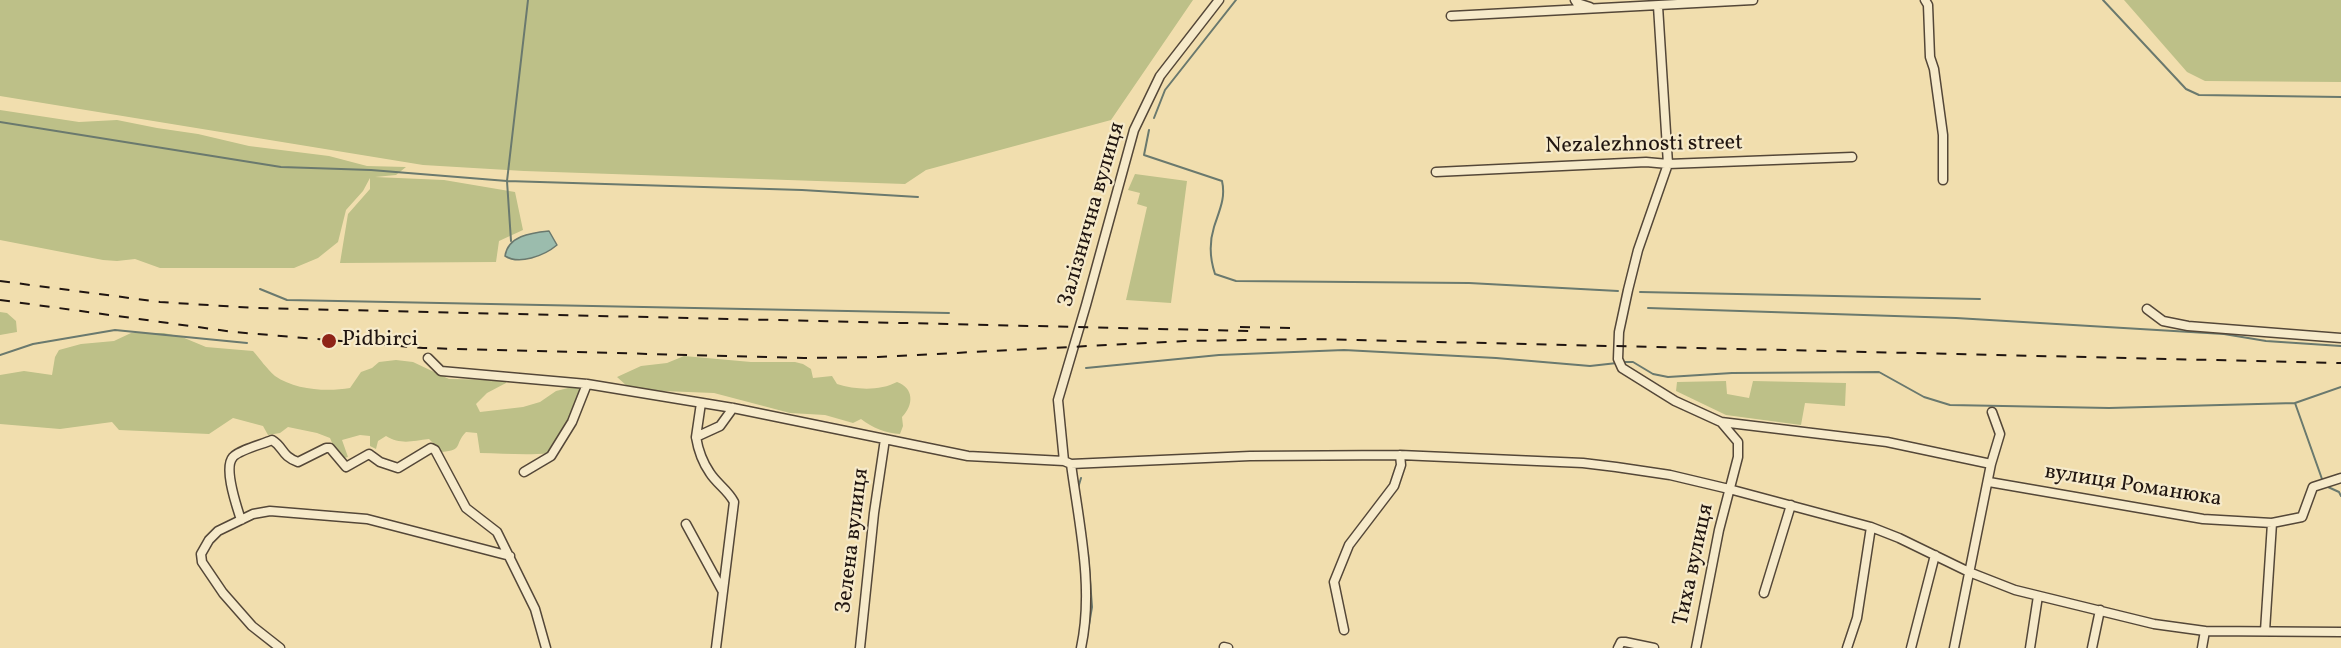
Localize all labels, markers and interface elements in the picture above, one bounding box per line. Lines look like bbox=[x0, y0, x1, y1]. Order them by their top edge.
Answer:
street label: Залізнична вулиця bbox=[1054, 120, 1132, 310]
street label: Nezalezhnosti street bbox=[1545, 131, 1743, 161]
place label: Pidbirci bbox=[342, 328, 418, 354]
marker: Pidbirci bbox=[320, 332, 338, 350]
street label: вулиця Романюка bbox=[2043, 460, 2223, 514]
street label: Зелена вулиця bbox=[832, 467, 876, 615]
street label: Тиха вулиця bbox=[1669, 501, 1721, 629]

